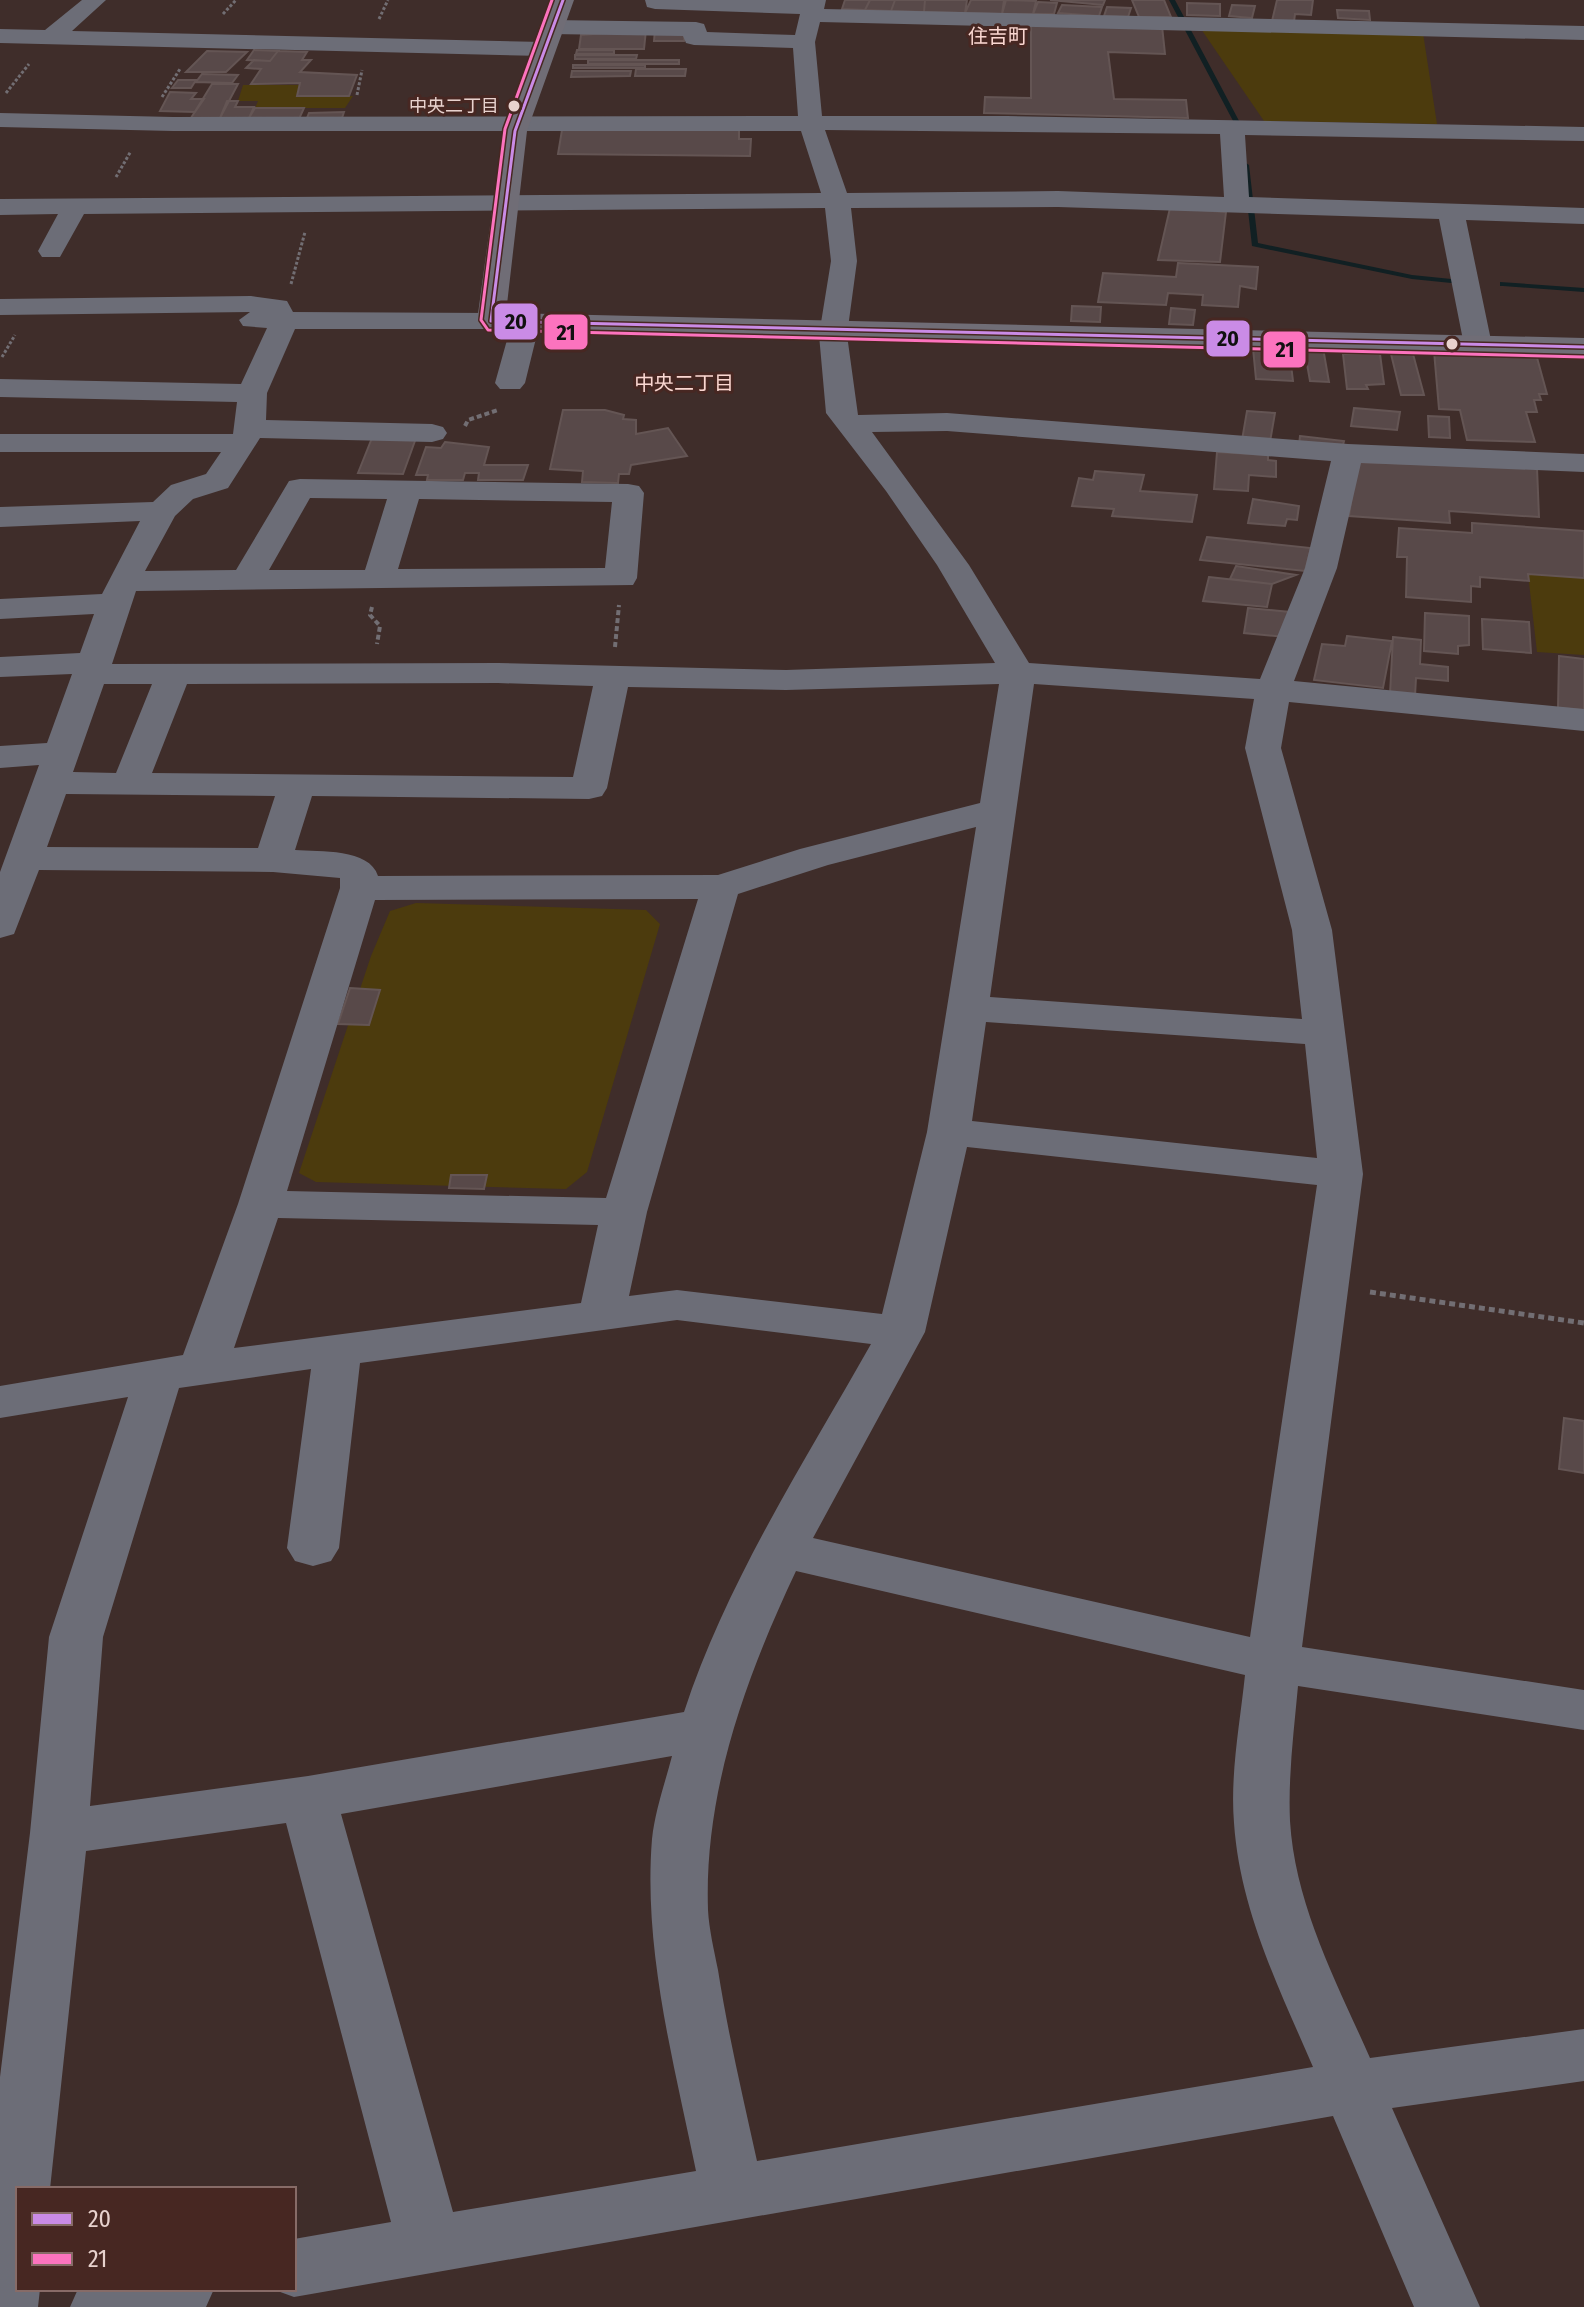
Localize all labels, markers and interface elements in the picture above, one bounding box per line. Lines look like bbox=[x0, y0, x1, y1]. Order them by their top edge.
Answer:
district label: 住吉町 bbox=[968, 24, 1028, 48]
place label: 中央二丁目 bbox=[409, 95, 499, 117]
marker: 中央二丁目 bbox=[506, 98, 522, 114]
line badge: 20 bbox=[493, 302, 539, 341]
text: 20 bbox=[504, 308, 527, 335]
line badge: 21 bbox=[543, 313, 589, 351]
text: 21 bbox=[555, 319, 576, 346]
line badge: 20 bbox=[1205, 319, 1251, 358]
text: 20 bbox=[1216, 325, 1239, 352]
line badge: 21 bbox=[1262, 330, 1307, 369]
text: 21 bbox=[1274, 336, 1295, 363]
unlabelled marker bbox=[1444, 336, 1460, 352]
district label: 中央二丁目 bbox=[634, 371, 734, 395]
legend bbox=[16, 2187, 296, 2291]
text: 20 bbox=[88, 2205, 111, 2233]
text: 21 bbox=[88, 2245, 107, 2273]

